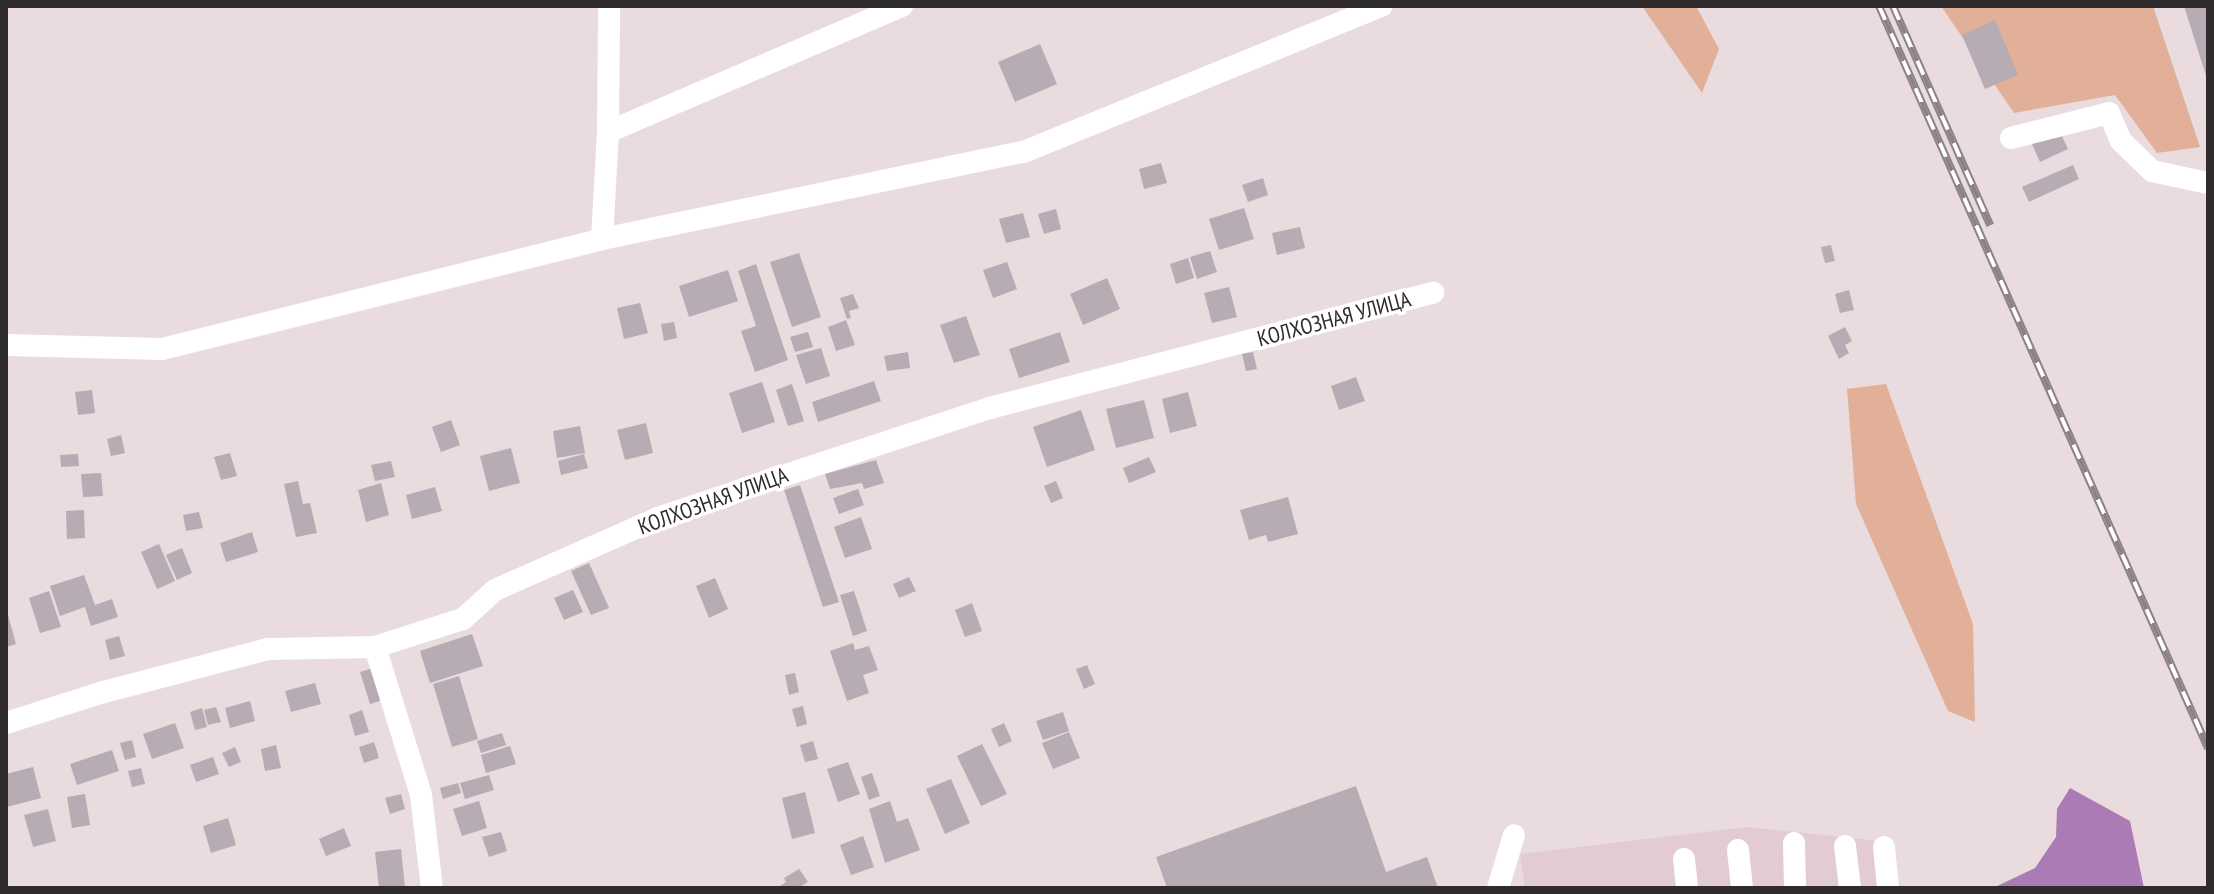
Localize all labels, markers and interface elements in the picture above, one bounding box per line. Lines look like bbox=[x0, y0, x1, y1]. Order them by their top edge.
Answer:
street label: КОЛХОЗНАЯ УЛИЦА bbox=[1254, 286, 1414, 352]
street label: КОЛХОЗНАЯ УЛИЦА bbox=[634, 462, 792, 540]

